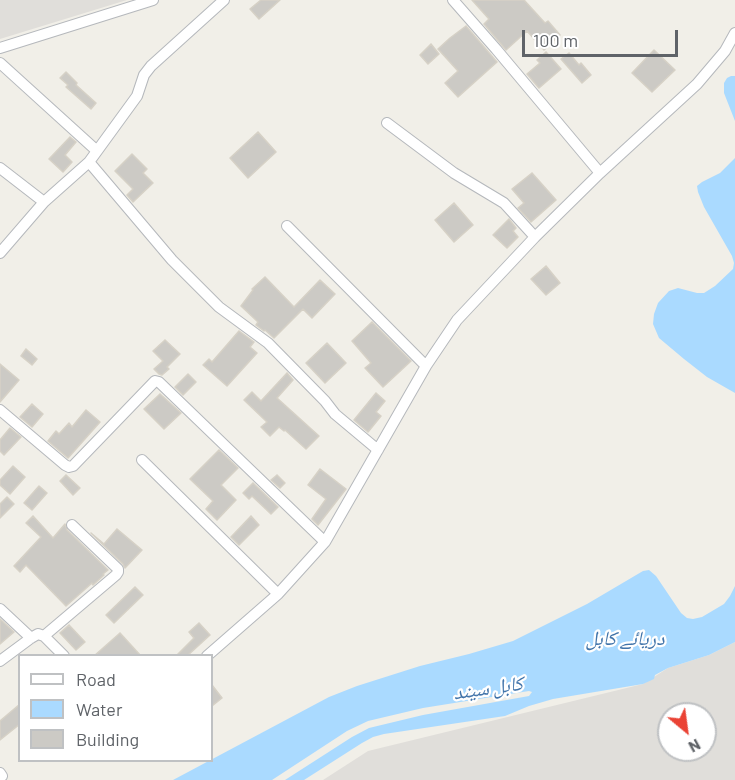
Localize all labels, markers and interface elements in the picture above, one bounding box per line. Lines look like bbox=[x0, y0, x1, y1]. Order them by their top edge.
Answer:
scale bar bbox=[525, 18, 681, 56]
text: 100 m bbox=[533, 29, 578, 51]
water label: دریائے کابل bbox=[585, 626, 665, 650]
legend bbox=[18, 654, 213, 762]
text: Road bbox=[76, 668, 116, 690]
water label: کابل سيند bbox=[452, 671, 524, 705]
text: Water bbox=[76, 698, 123, 720]
north arrow bbox=[657, 702, 717, 762]
text: Building bbox=[76, 728, 139, 750]
text: N bbox=[686, 736, 704, 757]

